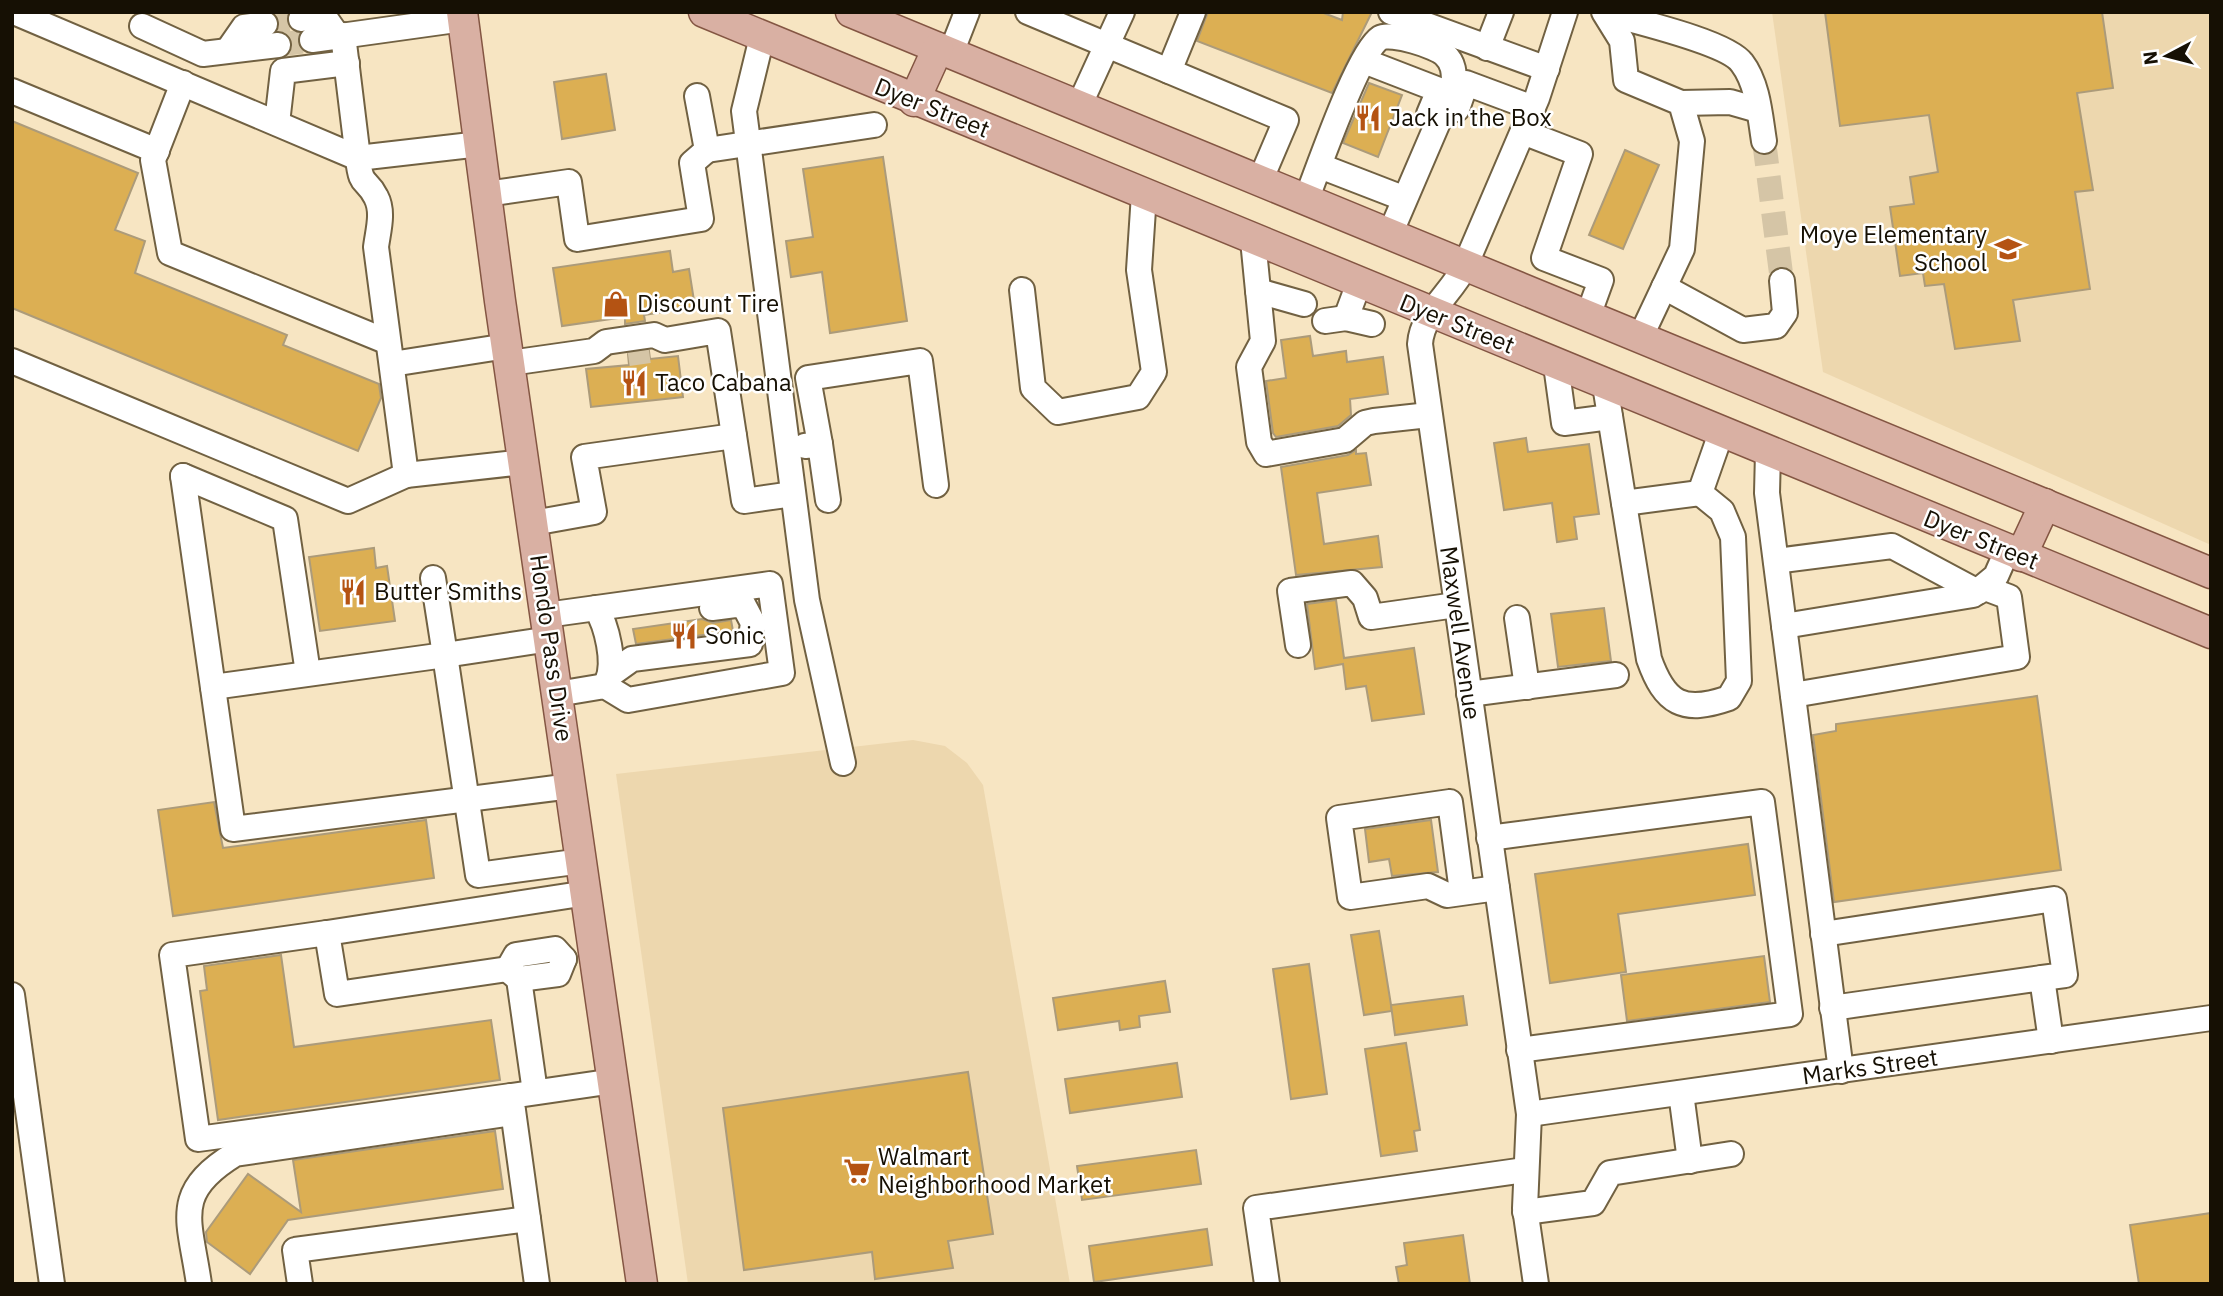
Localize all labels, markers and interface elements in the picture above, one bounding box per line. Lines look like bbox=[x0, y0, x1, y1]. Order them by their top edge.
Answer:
north arrow bbox=[2132, 21, 2202, 91]
text: N bbox=[2137, 50, 2163, 66]
street label: Dyer Street bbox=[870, 69, 995, 145]
place label: Jack in the Box bbox=[1389, 101, 1552, 133]
restaurant icon: Jack in the Box bbox=[1353, 103, 1383, 133]
place label: Moye Elementary School bbox=[1800, 218, 1987, 278]
school or university icon: Moye Elementary School bbox=[1993, 234, 2023, 264]
street label: Dyer Street bbox=[1395, 285, 1520, 361]
place label: Discount Tire bbox=[637, 287, 779, 319]
shop icon: Discount Tire bbox=[601, 289, 631, 319]
place label: Taco Cabana bbox=[655, 366, 792, 398]
restaurant icon: Taco Cabana bbox=[619, 368, 649, 398]
street label: Dyer Street bbox=[1919, 501, 2044, 577]
street label: Maxwell Avenue bbox=[1433, 544, 1489, 722]
street label: Hondo Pass Drive bbox=[523, 552, 581, 744]
place label: Butter Smiths bbox=[374, 575, 522, 607]
restaurant icon: Butter Smiths bbox=[338, 577, 368, 607]
place label: Sonic bbox=[705, 619, 764, 651]
restaurant icon: Sonic bbox=[669, 621, 699, 651]
street label: Marks Street bbox=[1800, 1041, 1940, 1091]
place label: Walmart Neighborhood Market bbox=[878, 1140, 1112, 1200]
supermarket icon: Walmart Neighborhood Market bbox=[842, 1156, 872, 1186]

